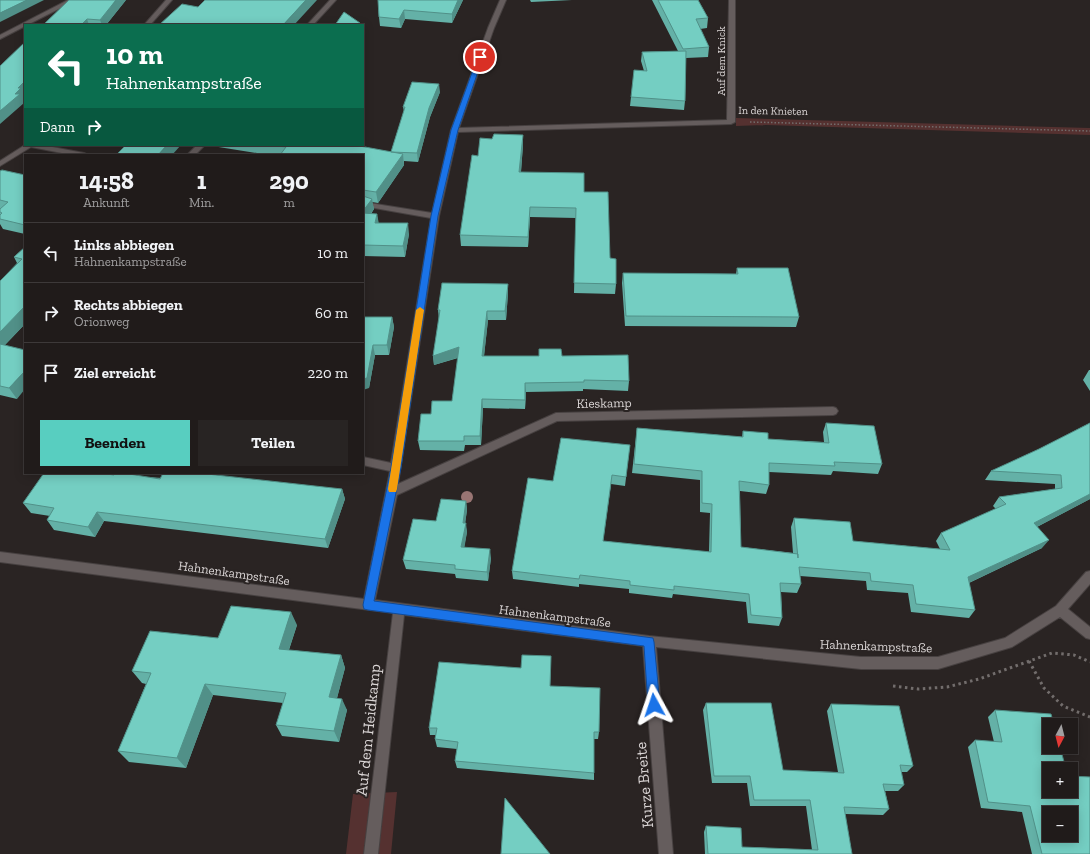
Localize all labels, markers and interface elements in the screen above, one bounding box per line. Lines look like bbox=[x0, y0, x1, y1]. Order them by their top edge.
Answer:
street label: Auf dem Knick bbox=[715, 26, 728, 96]
text: 10 m bbox=[106, 38, 163, 71]
icon: left bbox=[40, 40, 92, 92]
pin bbox=[463, 40, 497, 74]
icon: arrive bbox=[469, 46, 491, 68]
text: Hahnenkampstraße bbox=[106, 72, 262, 94]
street label: In den Knieten bbox=[738, 104, 809, 118]
icon: right bbox=[83, 116, 105, 138]
text: Dann bbox=[40, 118, 75, 136]
text: 14:58 bbox=[79, 166, 134, 195]
text: 1 bbox=[197, 166, 206, 195]
text: 290 bbox=[269, 166, 309, 195]
text: Ankunft bbox=[83, 195, 130, 210]
text: Min. bbox=[189, 195, 214, 210]
text: m bbox=[284, 195, 295, 210]
text: Links abbiegen bbox=[74, 236, 174, 254]
icon: left bbox=[40, 242, 62, 264]
text: 10 m bbox=[317, 244, 348, 262]
text: Hahnenkampstraße bbox=[74, 254, 187, 269]
text: Rechts abbiegen bbox=[74, 296, 183, 314]
icon: right bbox=[40, 302, 62, 324]
text: 60 m bbox=[315, 304, 348, 322]
text: Orionweg bbox=[74, 314, 130, 329]
icon: arrive bbox=[40, 362, 62, 384]
text: Ziel erreicht bbox=[74, 364, 156, 382]
text: 220 m bbox=[308, 364, 348, 382]
street label: Kieskamp bbox=[576, 395, 632, 411]
button: Beenden bbox=[40, 420, 190, 466]
button: Teilen bbox=[198, 420, 348, 466]
street label: Hahnenkampstraße bbox=[177, 558, 291, 588]
street label: Hahnenkampstraße bbox=[498, 602, 612, 630]
street label: Hahnenkampstraße bbox=[820, 637, 932, 655]
street label: Auf dem Heidkamp bbox=[352, 663, 384, 797]
position arrow bbox=[633, 684, 675, 726]
north arrow bbox=[1042, 718, 1078, 754]
map controls bbox=[1042, 718, 1078, 842]
street label: Kurze Breite bbox=[631, 741, 657, 829]
button: + bbox=[1042, 762, 1078, 798]
button: − bbox=[1042, 806, 1078, 842]

